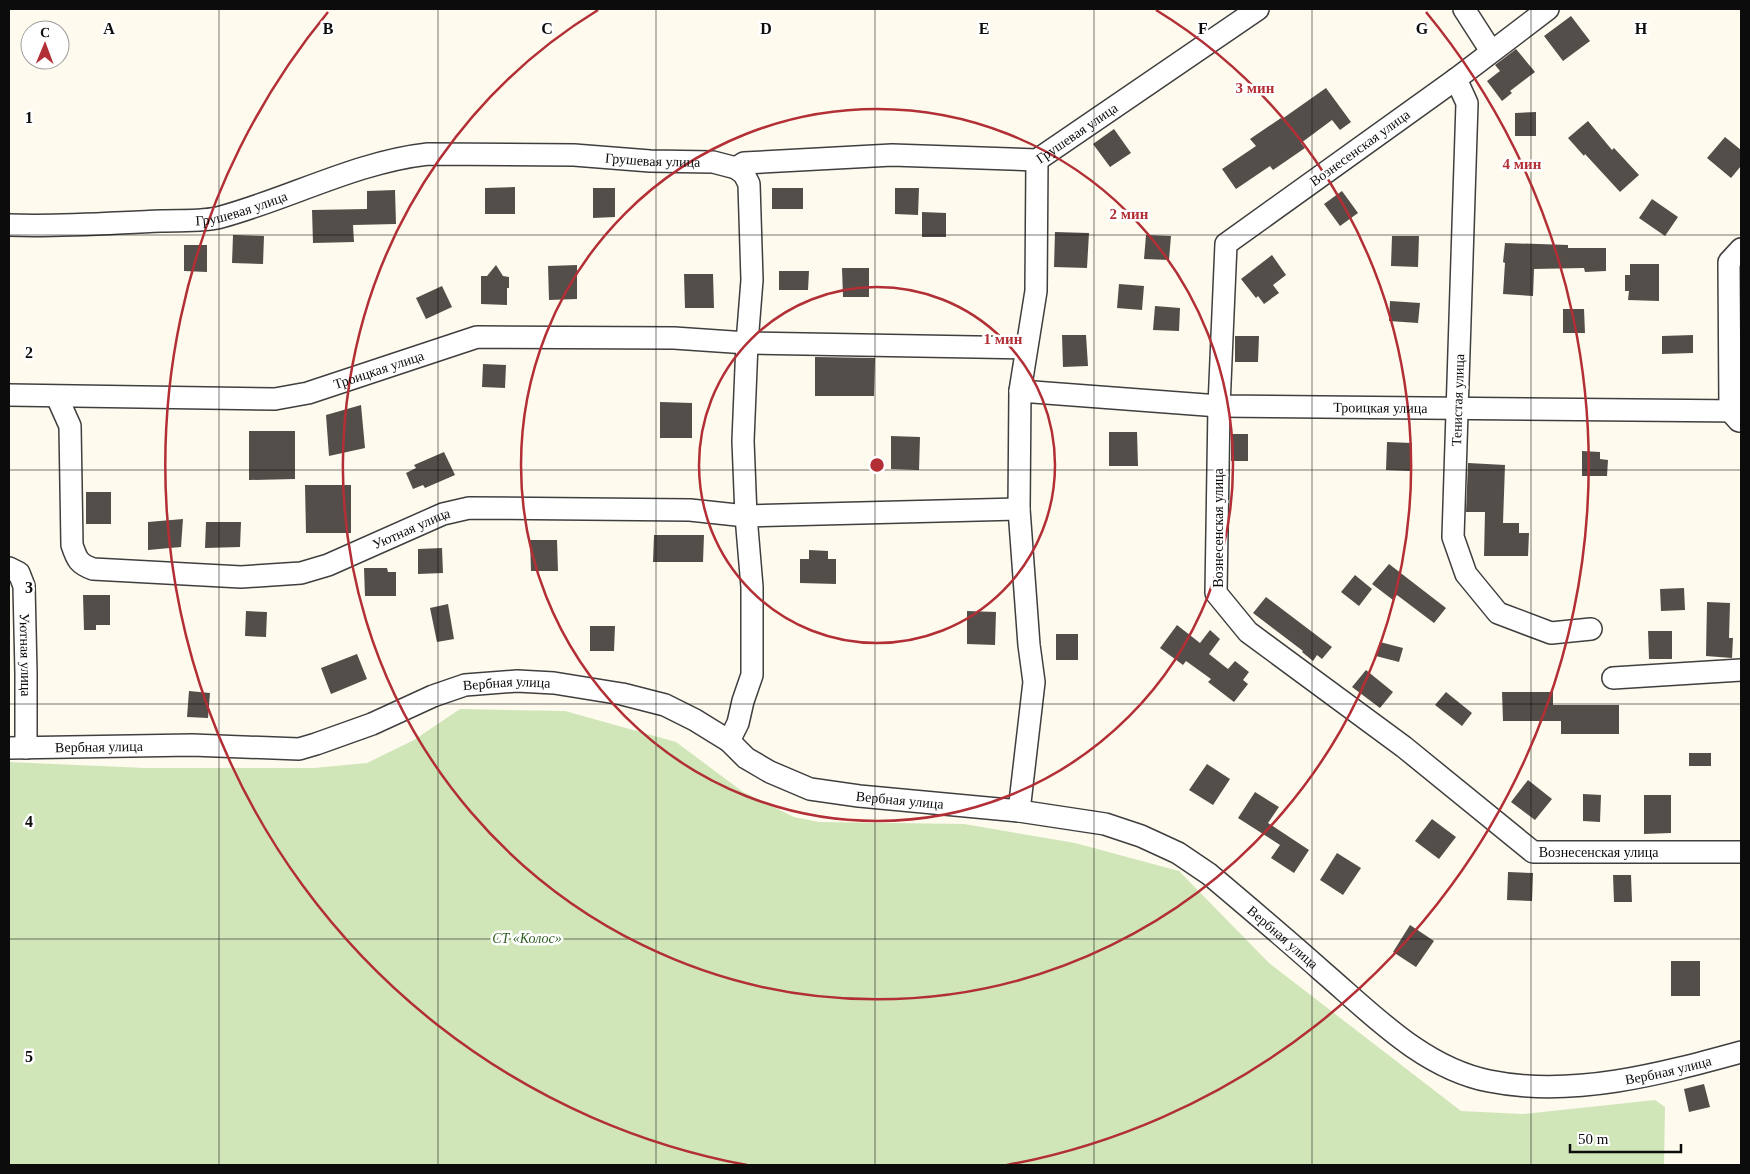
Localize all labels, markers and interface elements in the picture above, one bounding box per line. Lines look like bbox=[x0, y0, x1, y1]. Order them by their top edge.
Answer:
north arrow bbox=[20, 20, 70, 70]
text: A bbox=[103, 20, 115, 37]
text: B bbox=[323, 20, 334, 37]
text: C bbox=[541, 20, 553, 37]
text: D bbox=[760, 20, 772, 37]
text: E bbox=[979, 20, 989, 37]
text: F bbox=[1198, 20, 1208, 37]
text: G bbox=[1416, 20, 1429, 37]
text: H bbox=[1635, 20, 1648, 37]
text: С bbox=[40, 25, 50, 40]
text: 3 мин bbox=[1236, 80, 1275, 96]
street label: Грушевая улица bbox=[1033, 99, 1121, 166]
street label: Вознесенская улица bbox=[1307, 106, 1413, 189]
text: 1 bbox=[25, 109, 33, 126]
street label: Грушевая улица bbox=[604, 150, 701, 169]
text: 4 мин bbox=[1503, 156, 1542, 172]
street label: Грушевая улица bbox=[195, 188, 290, 228]
text: 2 мин bbox=[1110, 206, 1149, 222]
text: 1 мин bbox=[984, 331, 1023, 347]
text: 2 bbox=[25, 344, 33, 361]
street label: Троицкая улица bbox=[331, 347, 427, 392]
street label: Тенистая улица bbox=[1449, 353, 1467, 446]
street label: Троицкая улица bbox=[1333, 400, 1428, 416]
centre of rings bbox=[868, 456, 886, 474]
street label: Вознесенская улица bbox=[1211, 467, 1226, 588]
street label: Уютная улица bbox=[370, 505, 452, 552]
text: 3 bbox=[25, 579, 33, 596]
street label: Уютная улица bbox=[17, 613, 34, 697]
street label: Вербная улица bbox=[462, 673, 552, 693]
street label: Вербная улица bbox=[55, 738, 144, 755]
street label: Вербная улица bbox=[855, 788, 945, 811]
text: 4 bbox=[25, 813, 33, 830]
street label: Вознесенская улица bbox=[1539, 845, 1659, 860]
street label: Вербная улица bbox=[1245, 903, 1322, 972]
park label: СТ «Колос» bbox=[492, 931, 562, 946]
text: 5 bbox=[25, 1048, 33, 1065]
street label: Вербная улица bbox=[1624, 1053, 1714, 1087]
scale bar bbox=[1570, 1122, 1681, 1154]
text: 50 m bbox=[1578, 1131, 1609, 1147]

